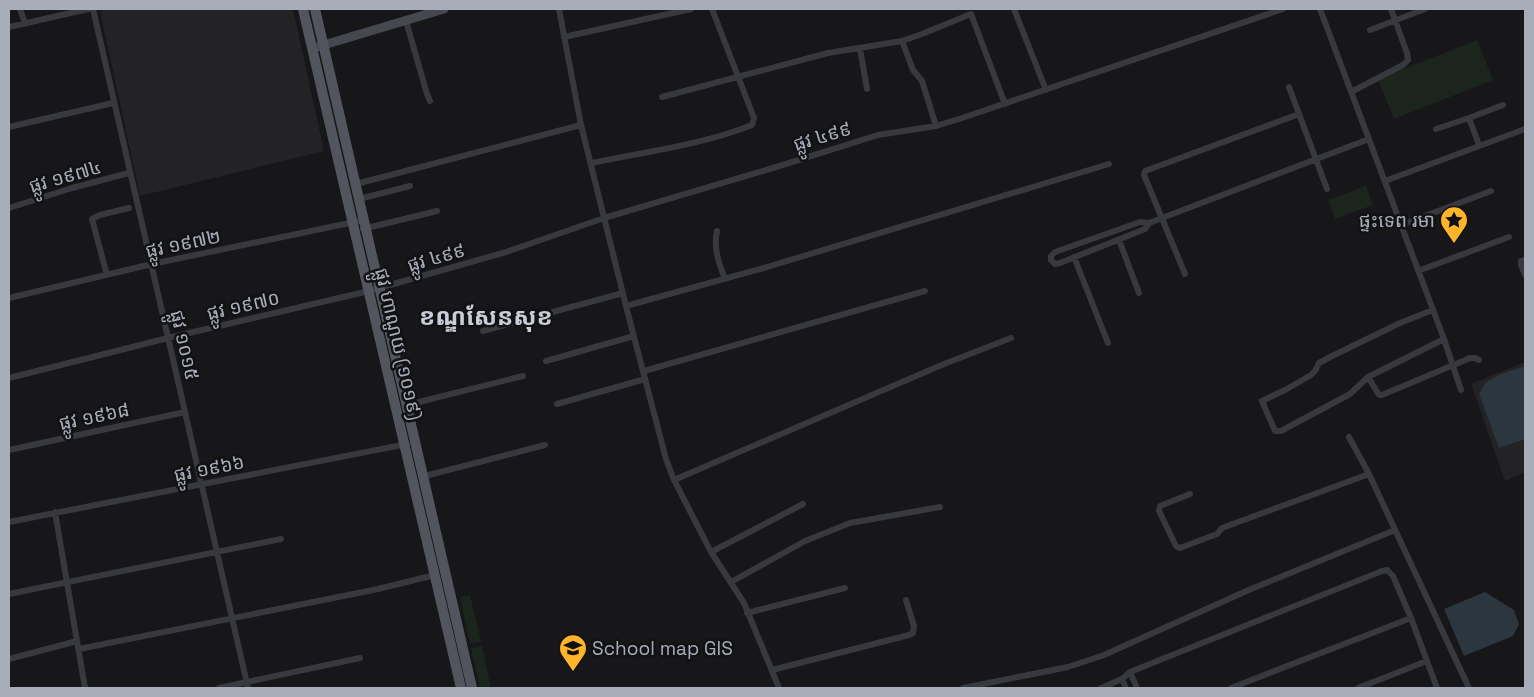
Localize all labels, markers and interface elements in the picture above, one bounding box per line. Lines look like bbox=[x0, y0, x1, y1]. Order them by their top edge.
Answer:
street label: ផ្លូវ ៤៩៩ bbox=[790, 116, 856, 162]
street label: ផ្លូវ ១៩៧៤ bbox=[26, 154, 106, 203]
place icon: ផ្ទះទេព រមា bbox=[1439, 205, 1469, 244]
place label: ផ្ទះទេព រមា bbox=[1359, 208, 1435, 233]
street label: ផ្លូវ ១៩៧២ bbox=[143, 223, 224, 268]
street label: ផ្លូវ ៤៩៩ bbox=[404, 237, 469, 282]
street label: ផ្លូវ ហាណូយ (១០១៩) bbox=[364, 266, 428, 424]
street label: ផ្លូវ ១៩៧០ bbox=[204, 285, 283, 331]
district label: ខណ្ឌសែនសុខ bbox=[419, 301, 553, 332]
street label: ផ្លូវ ១០១៥ bbox=[160, 308, 205, 384]
street label: ផ្លូវ ១៩៦៨ bbox=[57, 397, 133, 441]
street label: ផ្លូវ ១៩៦៦ bbox=[172, 449, 247, 492]
school or university icon: School map GIS bbox=[558, 633, 588, 672]
place label: School map GIS bbox=[592, 636, 733, 661]

